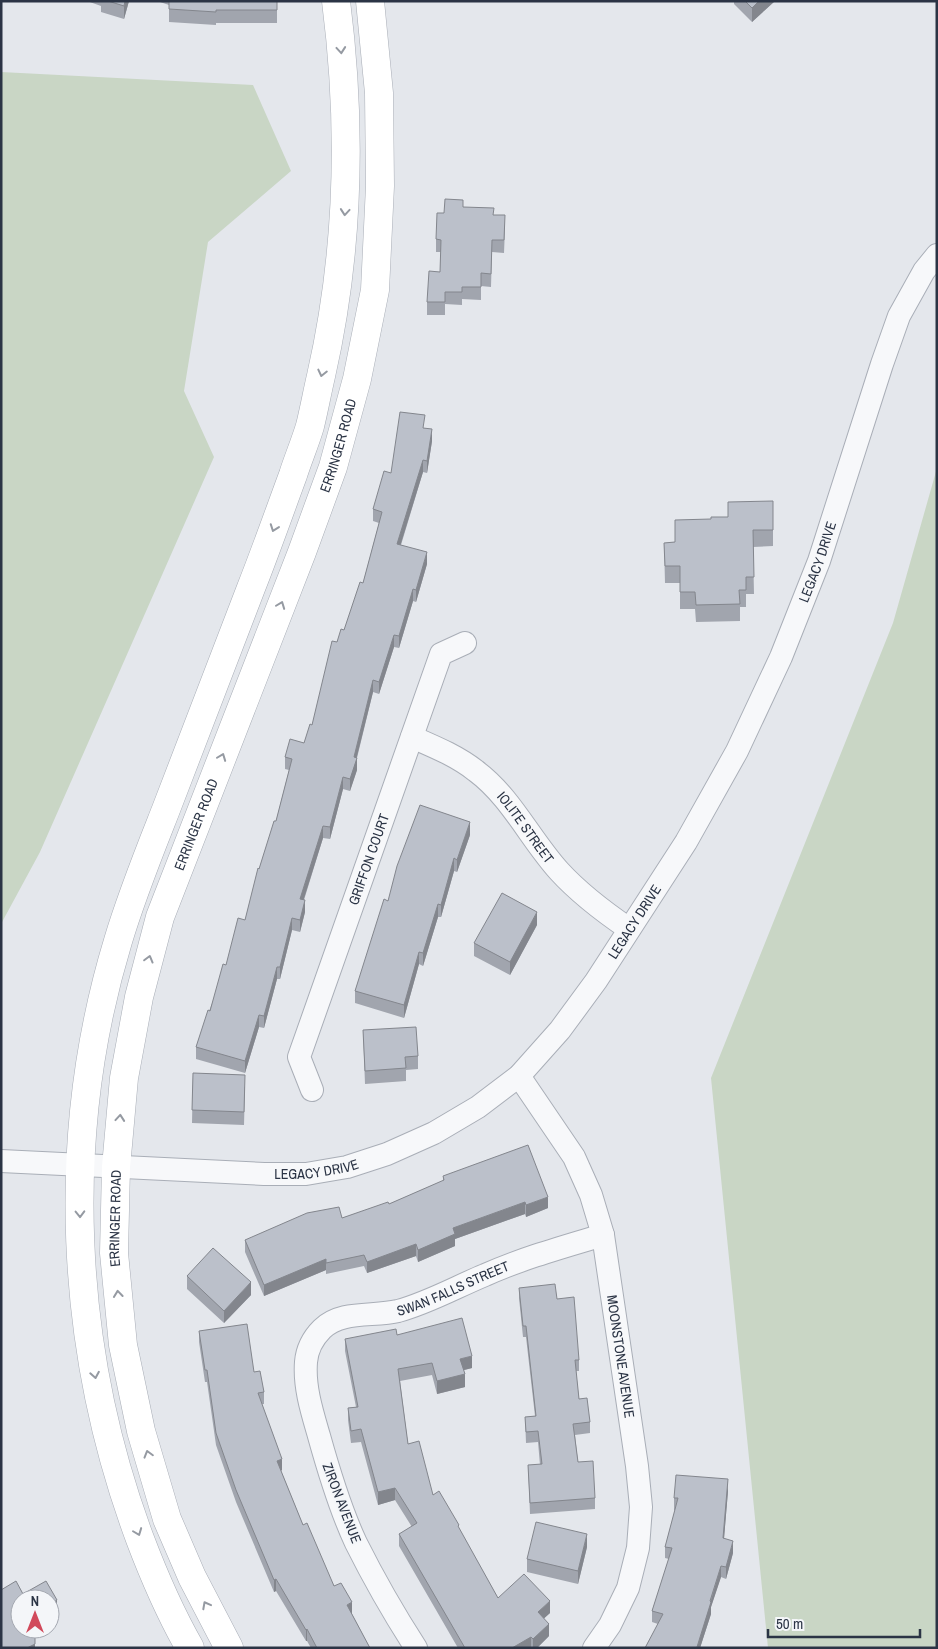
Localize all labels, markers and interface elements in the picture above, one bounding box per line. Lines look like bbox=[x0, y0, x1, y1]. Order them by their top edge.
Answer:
one-way arrow bbox=[335, 46, 346, 54]
one-way arrow bbox=[339, 208, 350, 216]
one-way arrow bbox=[317, 368, 328, 377]
street label: ERRINGER ROAD bbox=[315, 396, 360, 495]
street label: LEGACY DRIVE bbox=[795, 519, 840, 605]
one-way arrow bbox=[270, 523, 280, 531]
one-way arrow bbox=[275, 601, 285, 610]
one-way arrow bbox=[216, 753, 227, 762]
street label: ERRINGER ROAD bbox=[170, 776, 222, 873]
street label: IOLITE STREET bbox=[493, 788, 558, 867]
street label: GRIFFON COURT bbox=[344, 811, 393, 907]
street label: LEGACY DRIVE bbox=[604, 881, 665, 962]
one-way arrow bbox=[144, 955, 154, 963]
one-way arrow bbox=[115, 1114, 126, 1122]
street label: LEGACY DRIVE bbox=[274, 1155, 361, 1183]
street label: ERRINGER ROAD bbox=[105, 1170, 125, 1268]
one-way arrow bbox=[75, 1210, 85, 1218]
street label: SWAN FALLS STREET bbox=[395, 1257, 511, 1320]
one-way arrow bbox=[113, 1290, 124, 1298]
street label: MOONSTONE AVENUE bbox=[603, 1294, 639, 1419]
one-way arrow bbox=[90, 1371, 100, 1380]
one-way arrow bbox=[143, 1450, 153, 1458]
street label: ZIRON AVENUE bbox=[318, 1460, 366, 1546]
one-way arrow bbox=[131, 1527, 142, 1536]
north arrow bbox=[10, 1589, 60, 1639]
text: N bbox=[31, 1592, 39, 1610]
one-way arrow bbox=[202, 1601, 212, 1610]
scale bar bbox=[768, 1606, 920, 1638]
text: 50 m bbox=[776, 1613, 803, 1634]

